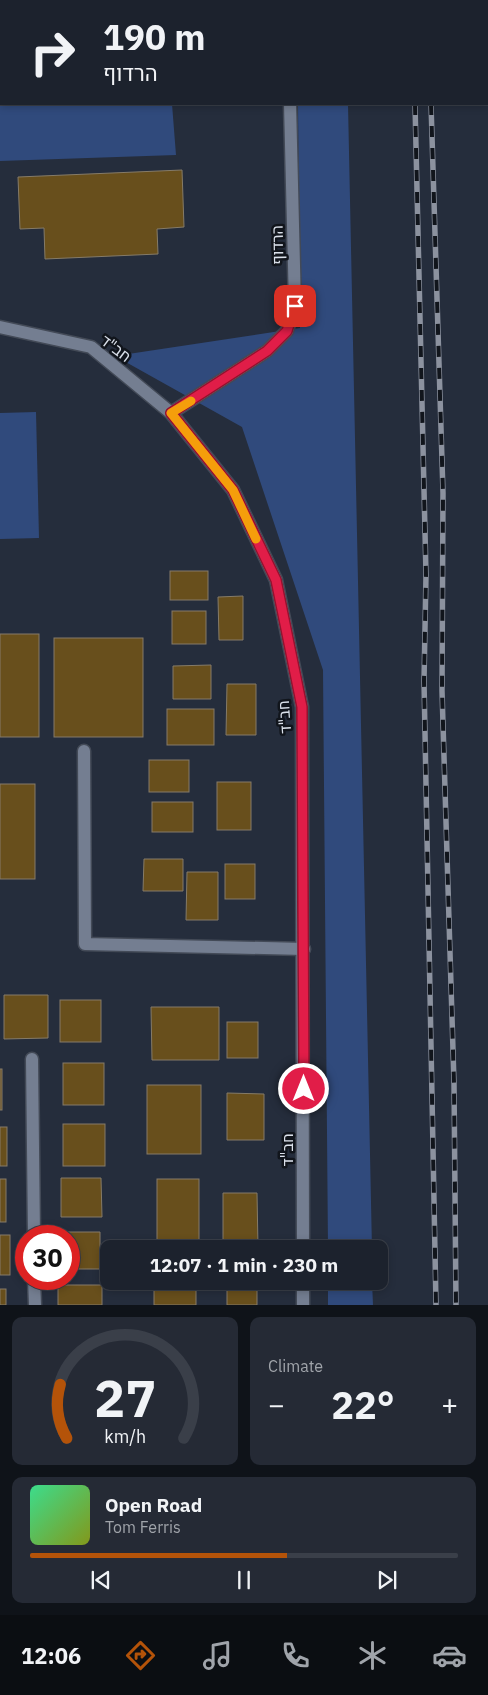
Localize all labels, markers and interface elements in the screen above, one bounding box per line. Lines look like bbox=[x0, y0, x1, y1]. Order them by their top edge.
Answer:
text: 190 m bbox=[103, 14, 206, 60]
icon: right bbox=[20, 20, 85, 85]
text: הרדוף bbox=[103, 58, 158, 87]
street label: הרדוף bbox=[267, 225, 287, 265]
pin bbox=[274, 285, 316, 327]
icon: arrive bbox=[281, 292, 309, 320]
street label: חב"ד bbox=[97, 330, 135, 366]
street label: חב"ד bbox=[273, 700, 295, 734]
position arrow bbox=[277, 1062, 329, 1114]
street label: חב"ד bbox=[277, 1133, 297, 1167]
speed limit sign: 30 bbox=[15, 1225, 80, 1290]
text: 12:07 · 1 min · 230 m bbox=[150, 1253, 338, 1277]
text: Climate bbox=[268, 1356, 323, 1376]
text: 27 bbox=[94, 1364, 156, 1431]
text: 22° bbox=[331, 1380, 395, 1429]
text: − bbox=[268, 1386, 285, 1423]
text: + bbox=[441, 1386, 458, 1423]
text: km/h bbox=[104, 1425, 146, 1448]
text: Open Road bbox=[105, 1493, 202, 1517]
text: Tom Ferris bbox=[105, 1517, 181, 1537]
icon: previous bbox=[87, 1566, 115, 1594]
icon: pause bbox=[230, 1566, 258, 1594]
icon: next bbox=[373, 1566, 401, 1594]
icon: directions bbox=[123, 1638, 158, 1673]
icon: music bbox=[200, 1638, 235, 1673]
icon: phone bbox=[278, 1638, 313, 1673]
icon: climate bbox=[355, 1638, 390, 1673]
icon: car bbox=[432, 1638, 467, 1673]
text: 12:06 bbox=[21, 1641, 81, 1670]

